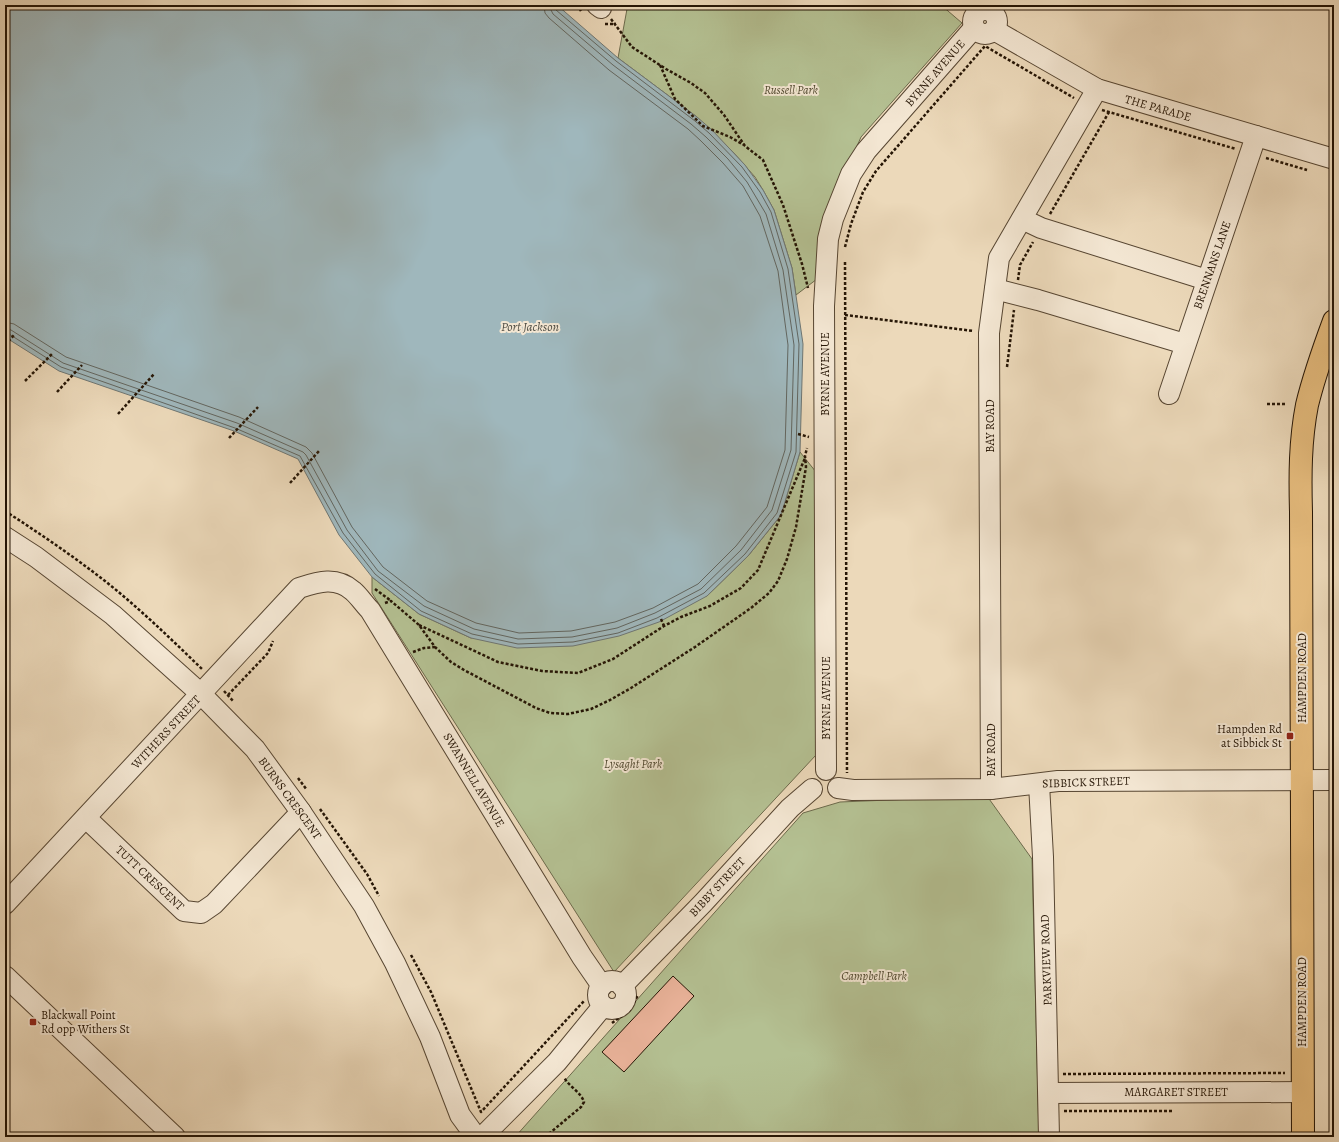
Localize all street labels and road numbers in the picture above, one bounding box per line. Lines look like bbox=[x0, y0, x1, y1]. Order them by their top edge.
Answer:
street label: BYRNE AVENUE bbox=[901, 36, 969, 110]
street label: THE PARADE bbox=[1123, 91, 1193, 125]
street label: BRENNANS LANE bbox=[1189, 219, 1235, 311]
street label: BYRNE AVENUE bbox=[817, 332, 833, 416]
street label: BAY ROAD bbox=[982, 399, 998, 453]
street label: HAMPDEN ROAD bbox=[1294, 633, 1310, 723]
street label: BYRNE AVENUE bbox=[818, 656, 834, 740]
street label: WITHERS STREET bbox=[127, 691, 205, 773]
street label: BAY ROAD bbox=[983, 723, 999, 777]
street label: SWANNELL AVENUE bbox=[439, 730, 509, 830]
street label: BURNS CRESCENT bbox=[255, 754, 325, 843]
street label: SIBBICK STREET bbox=[1042, 772, 1131, 792]
street label: TUTT CRESCENT bbox=[112, 842, 188, 914]
street label: BIBBY STREET bbox=[685, 854, 749, 920]
street label: PARKVIEW ROAD bbox=[1036, 914, 1056, 1006]
street label: HAMPDEN ROAD bbox=[1294, 957, 1310, 1047]
street label: MARGARET STREET bbox=[1124, 1084, 1228, 1100]

